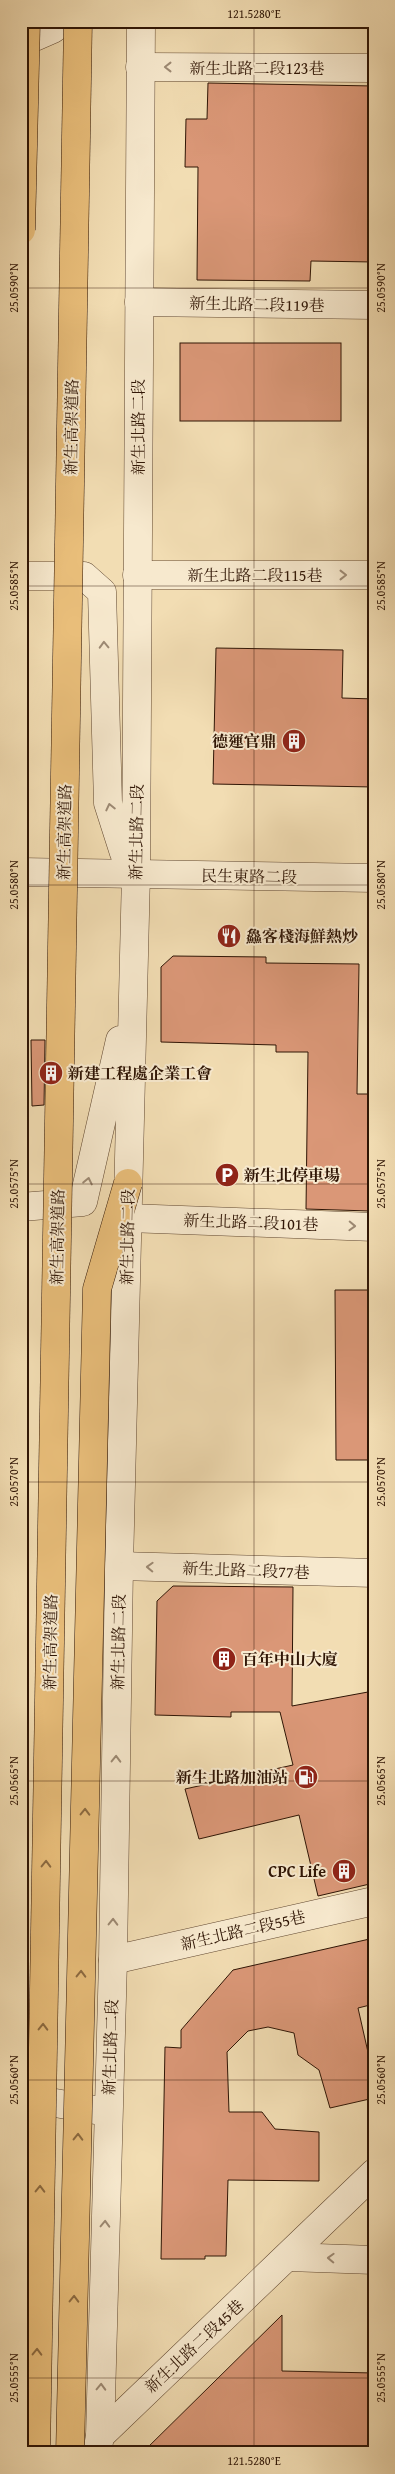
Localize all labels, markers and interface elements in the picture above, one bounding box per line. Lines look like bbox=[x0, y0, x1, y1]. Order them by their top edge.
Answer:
text: 121.5280°E bbox=[227, 5, 281, 22]
street label: 新生北路二段123巷 bbox=[189, 56, 325, 80]
one-way arrow bbox=[163, 62, 171, 72]
text: 25.0590°N bbox=[5, 263, 22, 313]
text: 25.0590°N bbox=[372, 263, 389, 313]
street label: 新生北路二段119巷 bbox=[189, 291, 325, 317]
street label: 新生高架道路 bbox=[58, 379, 84, 475]
street label: 新生北路二段 bbox=[126, 379, 150, 475]
text: 25.0585°N bbox=[5, 561, 22, 611]
text: 25.0585°N bbox=[372, 561, 389, 611]
street label: 新生北路二段115巷 bbox=[187, 563, 323, 587]
one-way arrow bbox=[340, 570, 348, 580]
one-way arrow bbox=[99, 640, 109, 648]
building icon: 德運官鼎 bbox=[281, 728, 307, 754]
place label: 德運官鼎 bbox=[212, 729, 276, 753]
street label: 新生高架道路 bbox=[51, 784, 77, 880]
street label: 新生北路二段 bbox=[123, 784, 149, 880]
one-way arrow bbox=[105, 802, 116, 811]
text: 25.0580°N bbox=[5, 860, 22, 910]
text: 25.0580°N bbox=[372, 860, 389, 910]
street label: 民生東路二段 bbox=[201, 863, 297, 889]
restaurant icon: 鱻客棧海鮮熱炒 bbox=[216, 923, 242, 949]
place label: 鱻客棧海鮮熱炒 bbox=[246, 924, 358, 948]
building icon: 新建工程處企業工會 bbox=[38, 1060, 64, 1086]
place label: 新建工程處企業工會 bbox=[68, 1061, 212, 1085]
text: 25.0575°N bbox=[5, 1159, 22, 1209]
text: 25.0575°N bbox=[372, 1159, 389, 1209]
parking icon: 新生北停車場 bbox=[214, 1162, 240, 1188]
place label: 新生北停車場 bbox=[244, 1163, 340, 1187]
one-way arrow bbox=[82, 1176, 93, 1185]
street label: 新生高架道路 bbox=[44, 1189, 70, 1285]
street label: 新生北路二段 bbox=[114, 1189, 140, 1285]
street label: 新生北路二段101巷 bbox=[183, 1208, 319, 1236]
one-way arrow bbox=[348, 1221, 356, 1231]
text: 25.0570°N bbox=[5, 1457, 22, 1507]
text: 25.0570°N bbox=[372, 1457, 389, 1507]
street label: 新生北路二段77巷 bbox=[182, 1556, 310, 1584]
one-way arrow bbox=[146, 1562, 154, 1572]
street label: 新生高架道路 bbox=[37, 1594, 63, 1690]
street label: 新生北路二段 bbox=[105, 1594, 131, 1690]
building icon: 百年中山大廈 bbox=[211, 1646, 237, 1672]
place label: 百年中山大廈 bbox=[242, 1647, 338, 1671]
one-way arrow bbox=[111, 1755, 121, 1763]
text: 25.0565°N bbox=[5, 1756, 22, 1806]
text: 25.0565°N bbox=[372, 1756, 389, 1806]
fuel station icon: 新生北路加油站 bbox=[293, 1764, 319, 1790]
place label: 新生北路加油站 bbox=[176, 1765, 288, 1789]
one-way arrow bbox=[80, 1807, 90, 1815]
building icon: CPC Life bbox=[331, 1858, 357, 1884]
place label: CPC Life bbox=[268, 1859, 326, 1883]
one-way arrow bbox=[41, 1860, 51, 1868]
street label: 新生北路二段55巷 bbox=[178, 1904, 308, 1956]
one-way arrow bbox=[108, 1918, 118, 1926]
one-way arrow bbox=[76, 1970, 87, 1978]
street label: 新生北路二段 bbox=[96, 1999, 124, 2095]
one-way arrow bbox=[38, 2022, 48, 2030]
text: 25.0560°N bbox=[5, 2055, 22, 2105]
text: 25.0560°N bbox=[372, 2055, 389, 2105]
one-way arrow bbox=[72, 2132, 83, 2140]
one-way arrow bbox=[35, 2185, 45, 2192]
one-way arrow bbox=[100, 2220, 111, 2228]
one-way arrow bbox=[327, 2253, 335, 2264]
street label: 新生北路二段45巷 bbox=[139, 2294, 249, 2398]
one-way arrow bbox=[69, 2295, 79, 2302]
one-way arrow bbox=[32, 2347, 42, 2355]
text: 25.0555°N bbox=[5, 2353, 22, 2403]
text: 25.0555°N bbox=[372, 2353, 389, 2403]
one-way arrow bbox=[96, 2382, 106, 2390]
text: 121.5280°E bbox=[227, 2452, 281, 2469]

